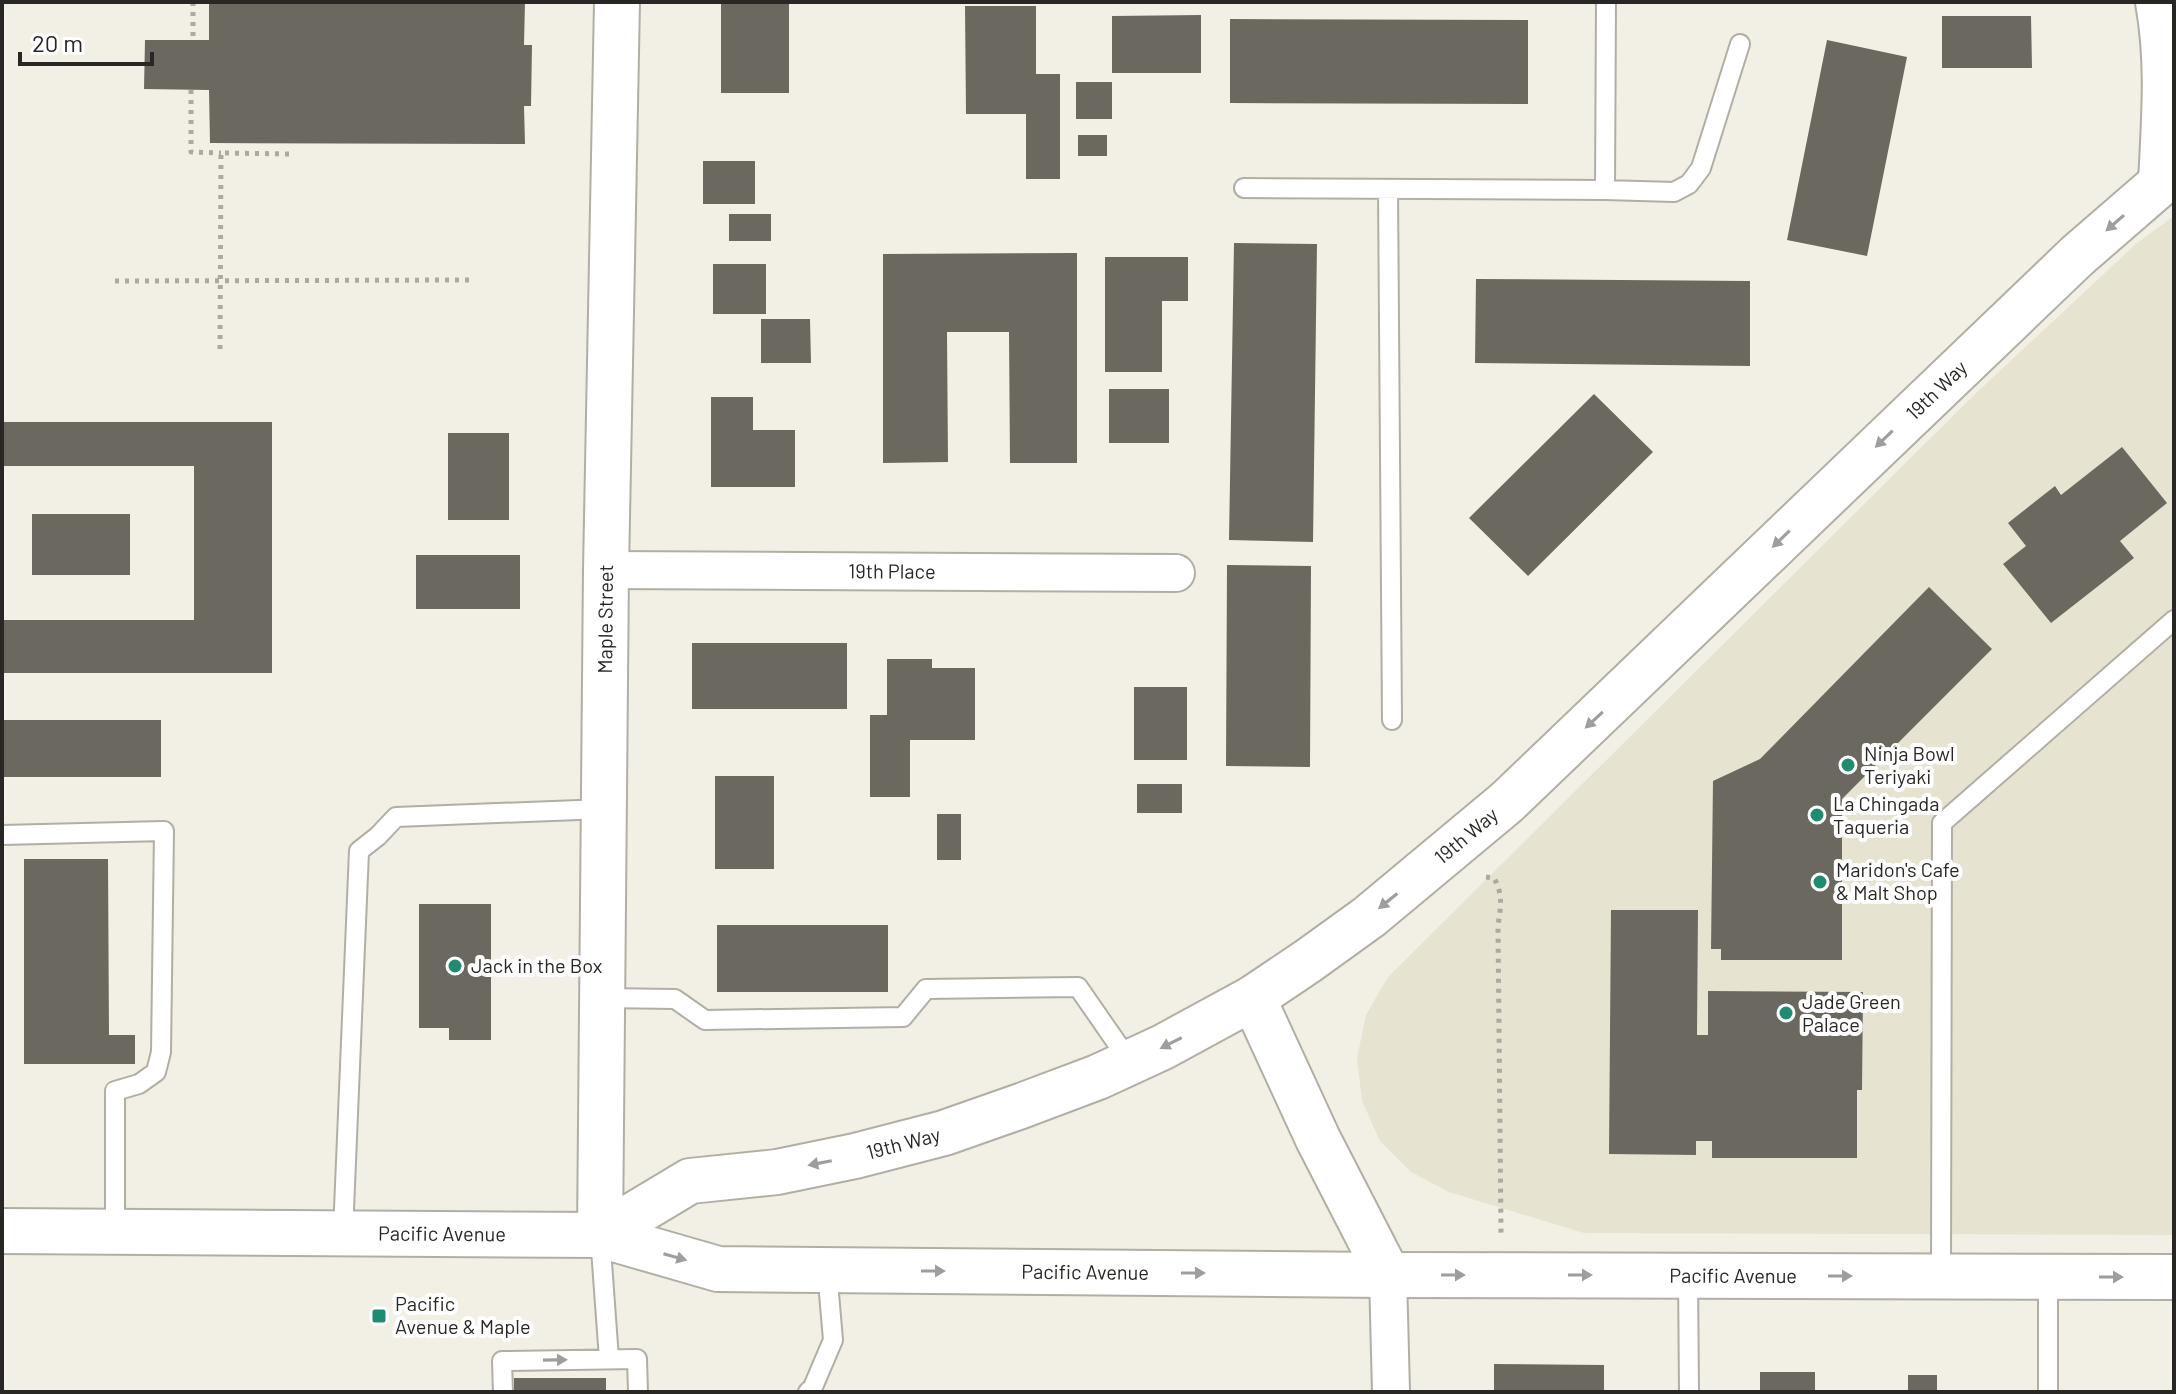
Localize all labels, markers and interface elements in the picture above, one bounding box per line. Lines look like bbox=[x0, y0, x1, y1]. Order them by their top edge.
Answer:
scale bar bbox=[20, 16, 152, 66]
text: 20 m bbox=[32, 28, 83, 57]
one-way arrow bbox=[2105, 213, 2124, 231]
street label: 19th Way bbox=[1900, 355, 1971, 424]
one-way arrow bbox=[1875, 430, 1894, 448]
one-way arrow bbox=[1772, 529, 1791, 547]
street label: 19th Place bbox=[848, 558, 936, 583]
street label: Maple Street bbox=[592, 564, 617, 674]
one-way arrow bbox=[1585, 710, 1604, 728]
place label: Ninja Bowl Teriyaki bbox=[1864, 741, 1955, 788]
marker: Ninja Bowl Teriyaki bbox=[1839, 756, 1857, 774]
place label: La Chingada Taqueria bbox=[1833, 791, 1939, 838]
street label: 19th Way bbox=[1429, 802, 1502, 869]
marker: La Chingada Taqueria bbox=[1808, 806, 1826, 824]
place label: Maridon's Cafe & Malt Shop bbox=[1836, 857, 1960, 904]
marker: Maridon's Cafe & Malt Shop bbox=[1811, 873, 1829, 891]
one-way arrow bbox=[1378, 892, 1398, 909]
place label: Jack in the Box bbox=[471, 953, 603, 977]
marker: Jack in the Box bbox=[446, 957, 464, 975]
place label: Jade Green Palace bbox=[1802, 989, 1901, 1036]
marker: Jade Green Palace bbox=[1777, 1004, 1795, 1022]
one-way arrow bbox=[1159, 1036, 1182, 1049]
street label: 19th Way bbox=[864, 1121, 943, 1164]
one-way arrow bbox=[807, 1157, 832, 1170]
street label: Pacific Avenue bbox=[378, 1221, 506, 1245]
one-way arrow bbox=[663, 1251, 687, 1264]
street label: Pacific Avenue bbox=[1021, 1259, 1149, 1284]
street label: Pacific Avenue bbox=[1669, 1263, 1797, 1287]
one-way arrow bbox=[921, 1265, 946, 1277]
one-way arrow bbox=[1181, 1267, 1206, 1279]
one-way arrow bbox=[1441, 1269, 1466, 1281]
one-way arrow bbox=[1568, 1269, 1593, 1281]
one-way arrow bbox=[1828, 1270, 1853, 1282]
one-way arrow bbox=[2099, 1271, 2124, 1283]
place label: Pacific Avenue & Maple bbox=[395, 1291, 531, 1338]
marker: Pacific Avenue & Maple bbox=[370, 1307, 388, 1325]
one-way arrow bbox=[543, 1354, 568, 1366]

